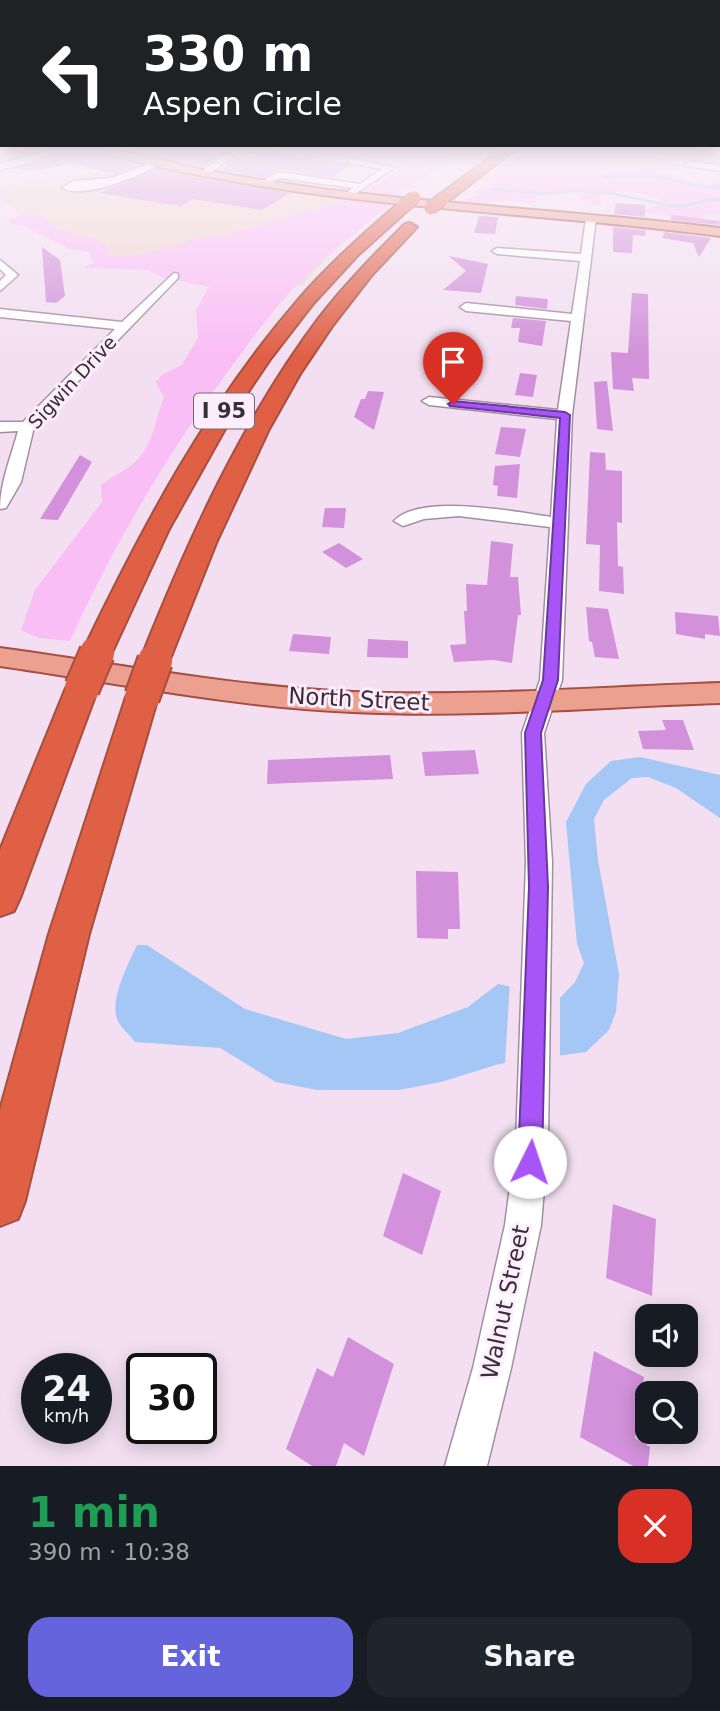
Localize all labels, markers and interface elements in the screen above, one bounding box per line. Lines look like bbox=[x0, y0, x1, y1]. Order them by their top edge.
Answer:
text: 330 m bbox=[143, 26, 313, 83]
icon: left bbox=[28, 28, 119, 119]
text: Aspen Circle bbox=[143, 85, 342, 123]
street label: Sigwin Drive bbox=[23, 331, 121, 433]
pin bbox=[423, 332, 483, 404]
icon: arrive bbox=[434, 343, 472, 381]
road number: I 95 bbox=[194, 394, 254, 428]
street label: North Street bbox=[288, 682, 430, 716]
position arrow bbox=[493, 1125, 567, 1199]
street label: Walnut Street bbox=[476, 1222, 534, 1382]
map controls bbox=[635, 1304, 698, 1444]
button: sound bbox=[635, 1304, 698, 1367]
speed limit sign: 30 bbox=[126, 1353, 217, 1444]
text: 24 bbox=[42, 1369, 91, 1409]
button: search bbox=[635, 1381, 698, 1444]
text: km/h bbox=[44, 1405, 89, 1426]
text: 1 min bbox=[28, 1488, 160, 1537]
button: close bbox=[618, 1489, 692, 1563]
text: 390 m · 10:38 bbox=[28, 1539, 190, 1565]
button: Exit bbox=[28, 1617, 353, 1697]
button: Share bbox=[367, 1617, 692, 1697]

